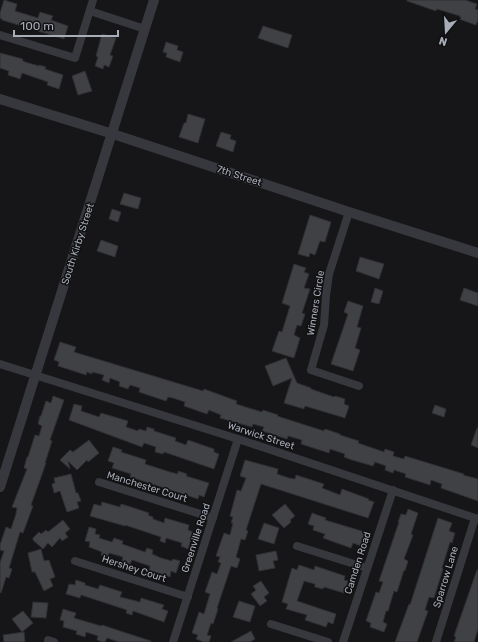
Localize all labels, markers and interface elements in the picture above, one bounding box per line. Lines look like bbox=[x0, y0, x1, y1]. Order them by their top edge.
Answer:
scale bar bbox=[14, 12, 118, 38]
north arrow bbox=[426, 12, 466, 52]
text: 100 m bbox=[20, 19, 54, 33]
text: N bbox=[437, 34, 449, 48]
street label: 7th Street bbox=[215, 163, 263, 189]
street label: South Kirby Street bbox=[59, 202, 97, 286]
street label: Winners Circle bbox=[305, 269, 327, 336]
street label: Warwick Street bbox=[226, 420, 296, 452]
street label: Manchester Court bbox=[105, 469, 189, 505]
street label: Greenville Road bbox=[179, 502, 213, 574]
street label: Camden Road bbox=[342, 530, 374, 596]
street label: Sparrow Lane bbox=[431, 544, 461, 609]
street label: Hershey Court bbox=[100, 553, 168, 585]

